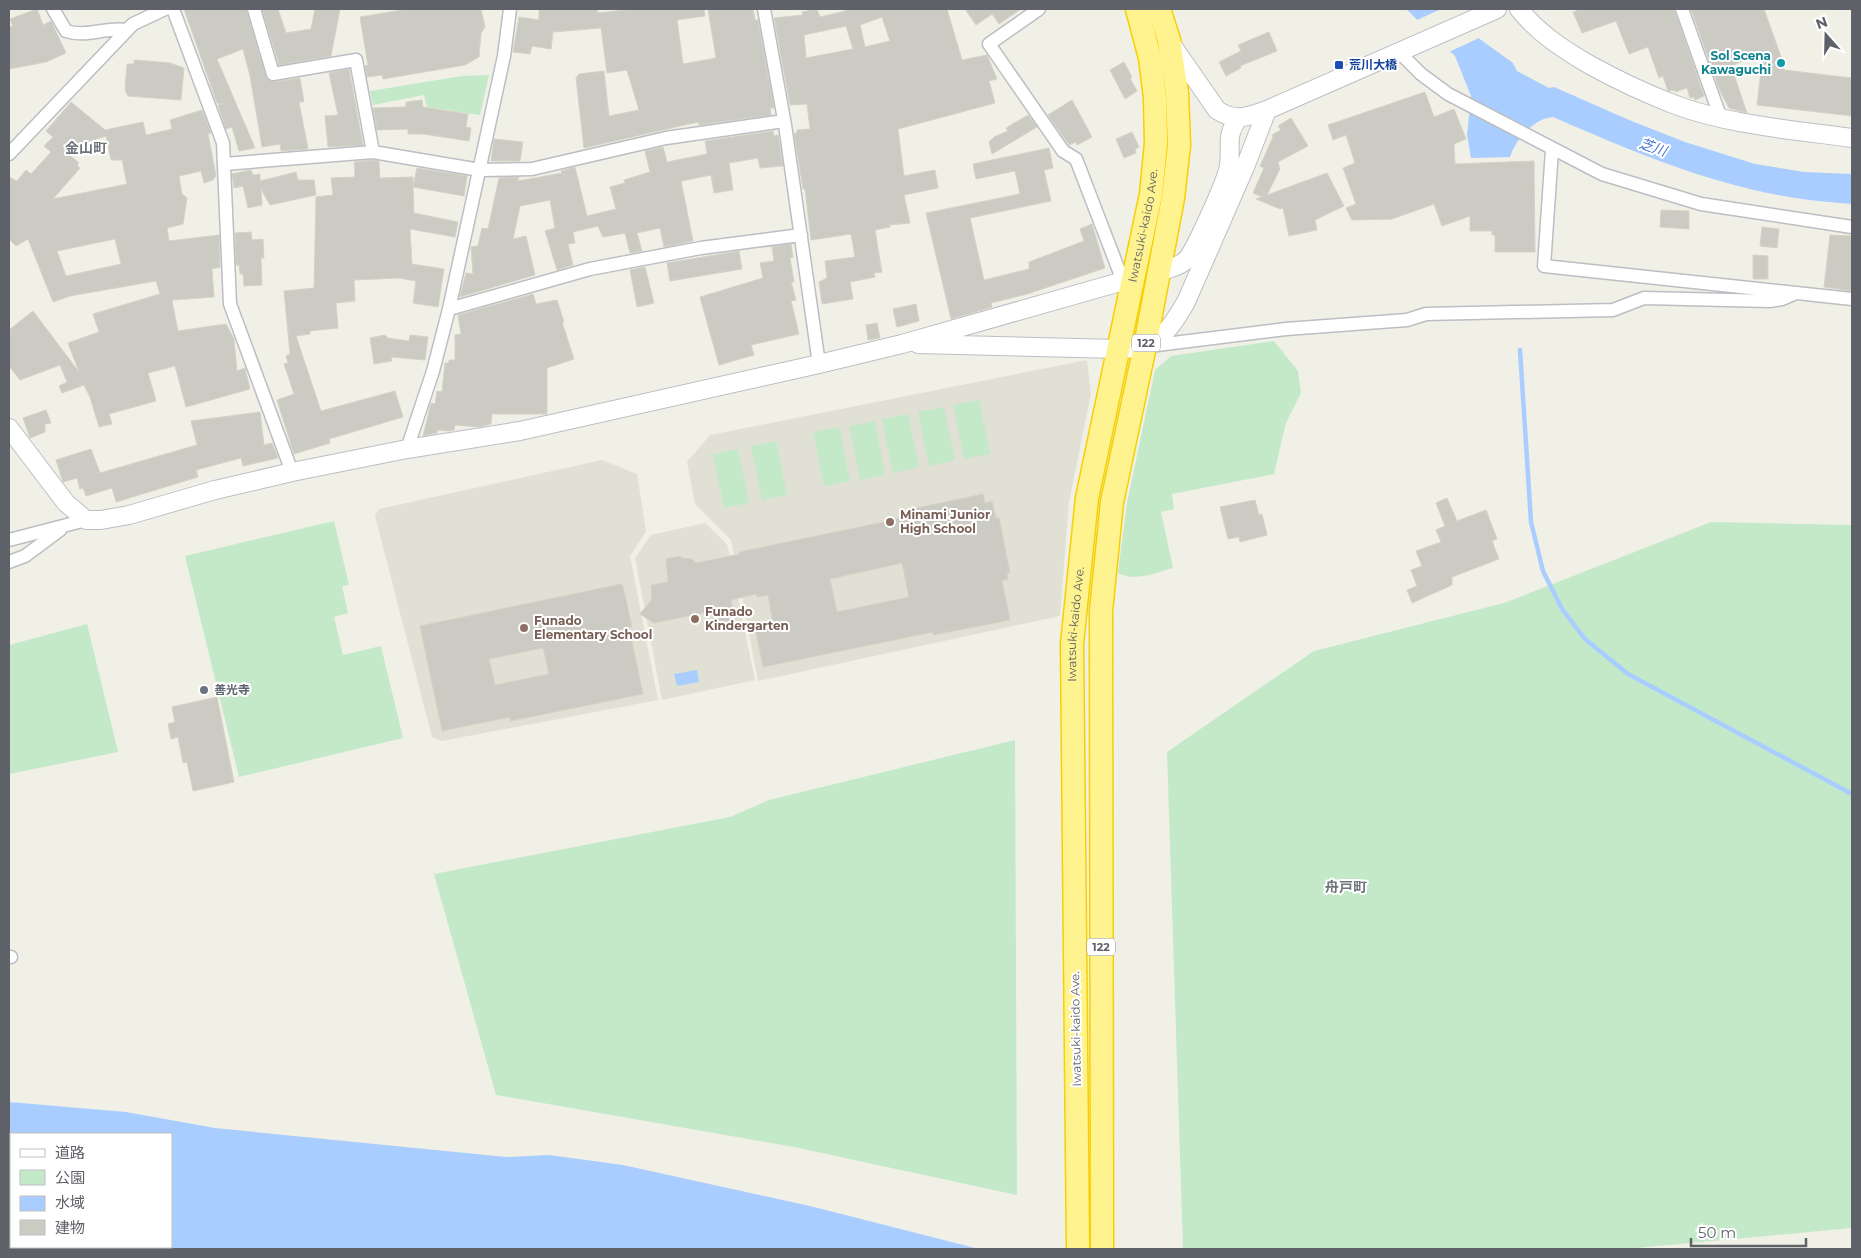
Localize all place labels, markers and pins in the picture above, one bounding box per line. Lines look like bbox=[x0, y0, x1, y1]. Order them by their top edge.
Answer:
place label: Sol Scena Kawaguchi bbox=[1701, 48, 1771, 77]
place label: 荒川大橋 bbox=[1349, 57, 1398, 72]
marker: Sol Scena Kawaguchi bbox=[1775, 57, 1787, 69]
marker: 荒川大橋 bbox=[1333, 59, 1345, 71]
place label: Minami Junior High School bbox=[900, 507, 990, 536]
marker: Minami Junior High School bbox=[884, 516, 896, 528]
place label: Funado Kindergarten bbox=[705, 604, 789, 633]
place label: Funado Elementary School bbox=[534, 613, 652, 642]
marker: Funado Kindergarten bbox=[689, 613, 701, 625]
marker: Funado Elementary School bbox=[518, 622, 530, 634]
place label: 善光寺 bbox=[214, 682, 250, 697]
marker: 善光寺 bbox=[198, 684, 210, 696]

